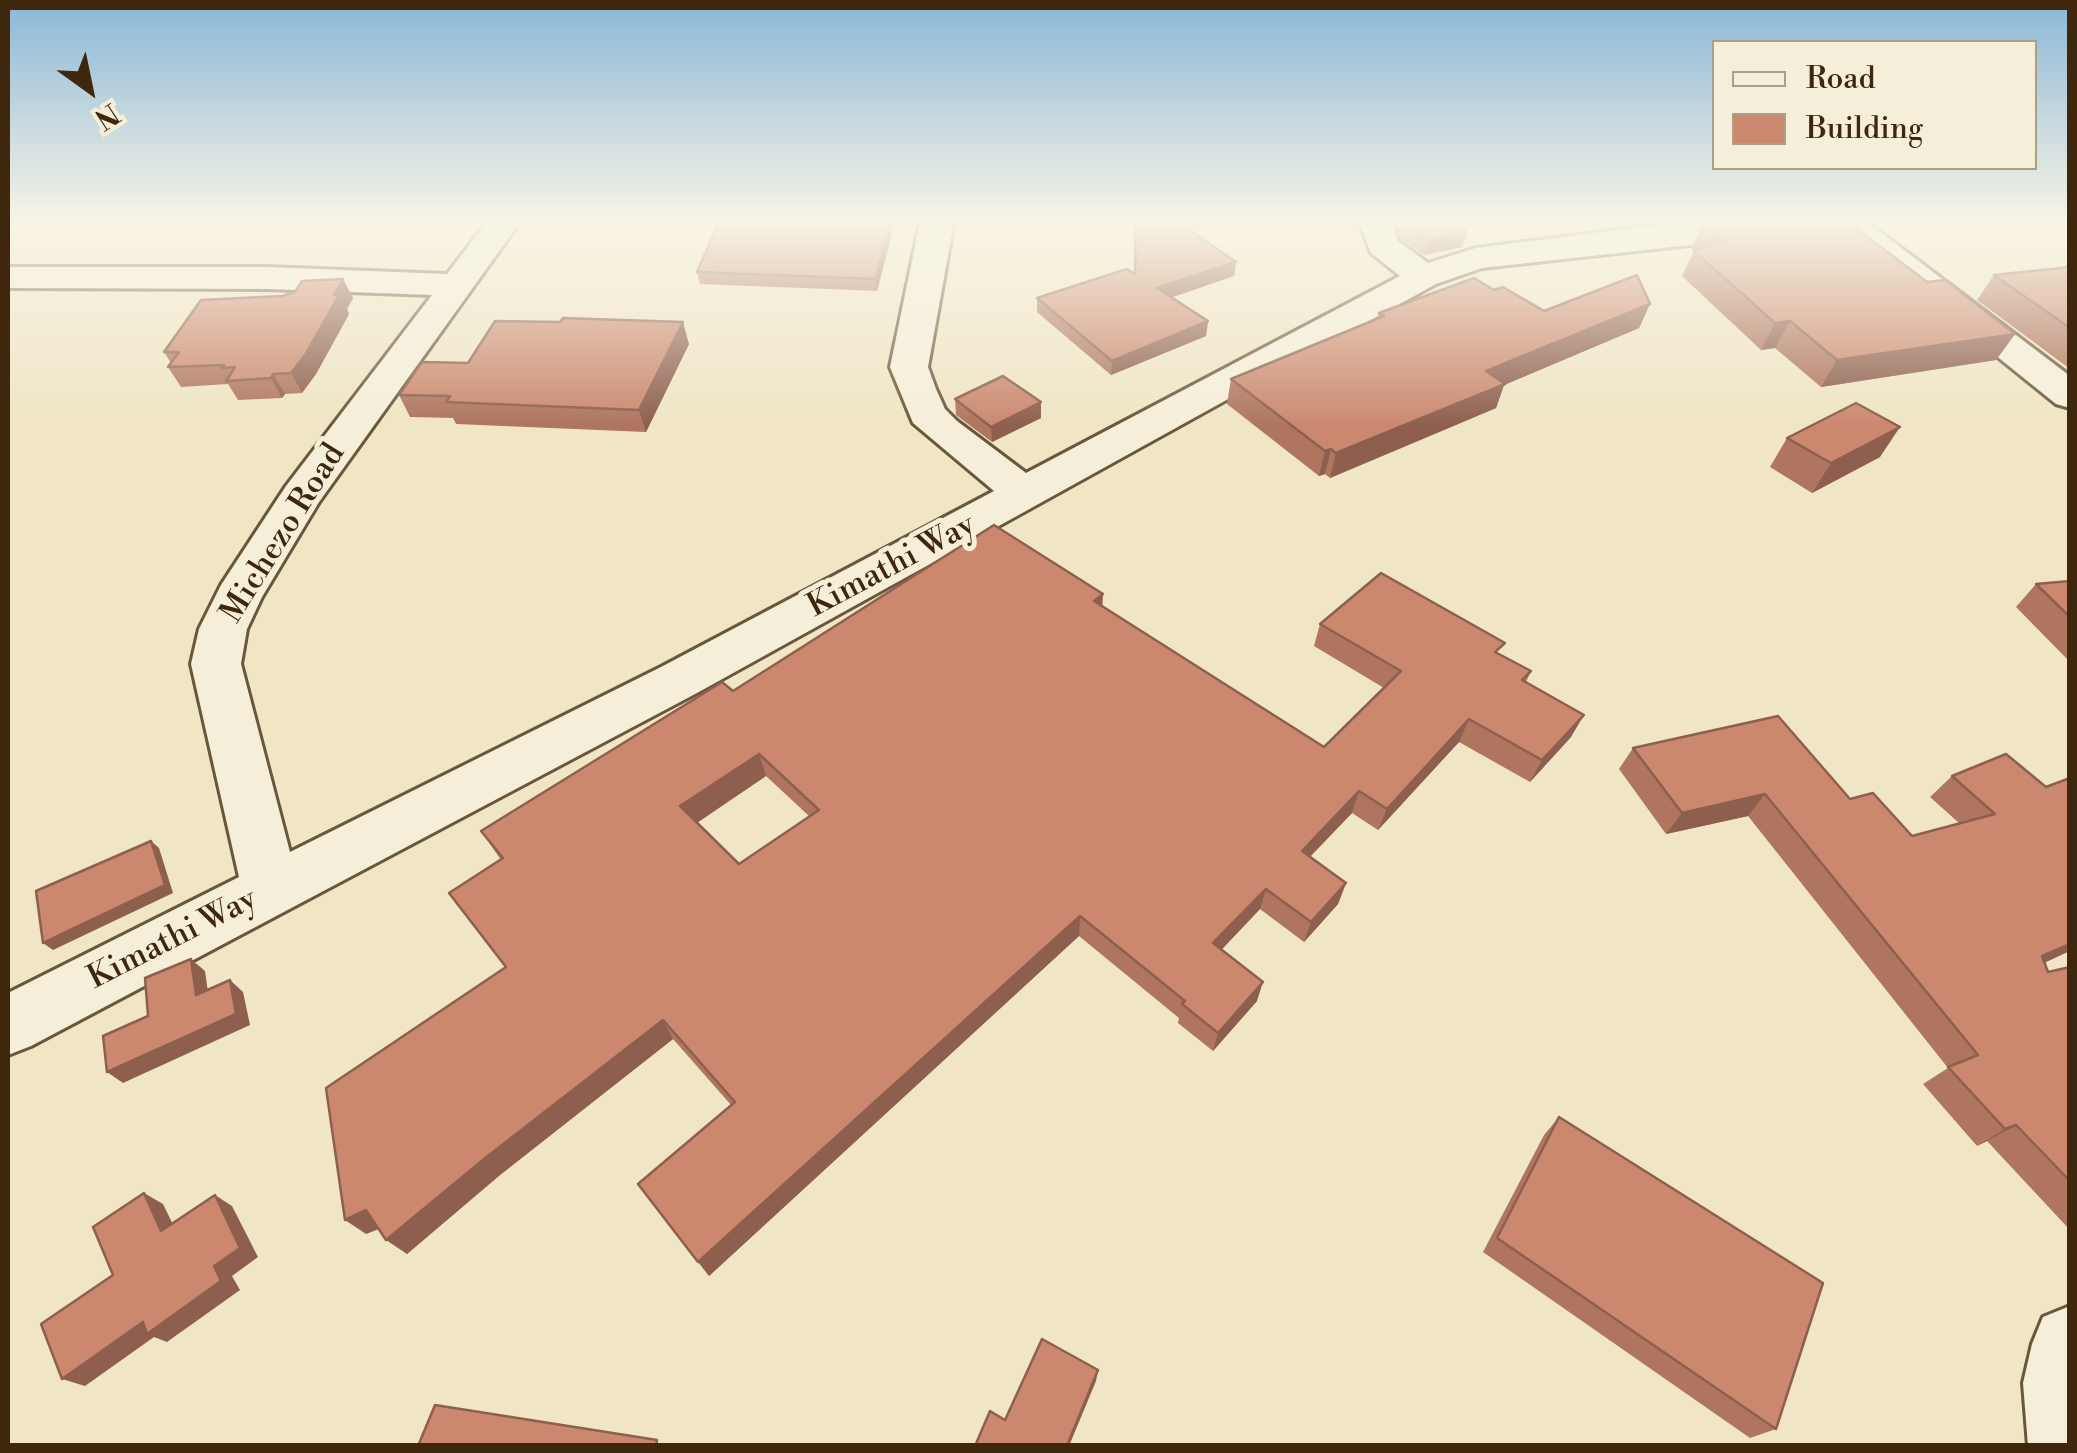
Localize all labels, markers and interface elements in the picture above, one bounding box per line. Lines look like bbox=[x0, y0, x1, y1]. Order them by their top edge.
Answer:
north arrow bbox=[40, 40, 140, 140]
legend bbox=[1712, 40, 2037, 170]
text: Road bbox=[1806, 60, 1876, 98]
text: N bbox=[88, 95, 125, 136]
text: Building bbox=[1806, 110, 1923, 148]
street label: Michezo Road bbox=[214, 437, 354, 631]
street label: Kimathi Way bbox=[802, 507, 982, 627]
street label: Kimathi Way bbox=[82, 881, 264, 999]

